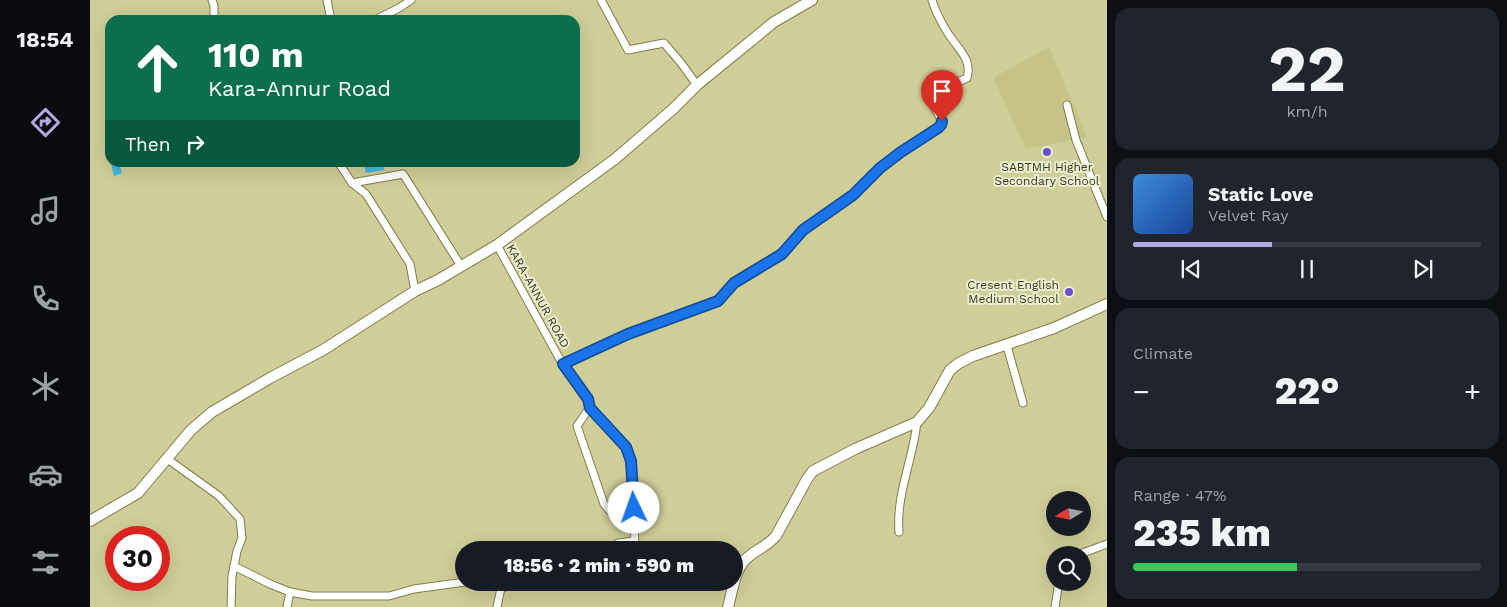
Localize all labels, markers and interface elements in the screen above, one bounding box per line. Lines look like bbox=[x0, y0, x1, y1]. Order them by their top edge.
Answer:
text: 18:54 bbox=[17, 27, 73, 52]
text: 22 bbox=[1268, 31, 1346, 107]
text: 110 m bbox=[208, 34, 304, 76]
icon: ahead bbox=[125, 35, 190, 100]
pin bbox=[921, 70, 963, 121]
text: Kara-Annur Road bbox=[208, 76, 391, 101]
icon: arrive bbox=[928, 77, 956, 105]
text: km/h bbox=[1286, 102, 1328, 121]
icon: directions bbox=[28, 105, 63, 140]
icon: right bbox=[181, 130, 209, 158]
text: Then bbox=[125, 133, 171, 156]
marker: SABTMH Higher Secondary School bbox=[1041, 146, 1053, 158]
place label: SABTMH Higher Secondary School bbox=[994, 160, 1100, 188]
text: Static Love bbox=[1208, 183, 1313, 206]
icon: music bbox=[28, 193, 63, 228]
text: Velvet Ray bbox=[1208, 206, 1288, 225]
street label: KARA-ANNUR ROAD bbox=[504, 242, 572, 350]
icon: previous bbox=[1177, 255, 1205, 283]
icon: pause bbox=[1293, 255, 1321, 283]
icon: next bbox=[1409, 255, 1437, 283]
place label: Cresent English Medium School bbox=[967, 278, 1059, 306]
icon: phone bbox=[28, 281, 63, 316]
marker: Cresent English Medium School bbox=[1063, 286, 1075, 298]
text: Climate bbox=[1133, 344, 1193, 363]
icon: climate bbox=[28, 369, 63, 404]
text: 22° bbox=[1275, 369, 1339, 413]
text: − bbox=[1133, 375, 1150, 408]
text: + bbox=[1464, 375, 1481, 408]
icon: car bbox=[28, 457, 63, 492]
position arrow bbox=[607, 481, 659, 533]
text: Range · 47% bbox=[1133, 486, 1227, 505]
north arrow bbox=[1046, 491, 1091, 536]
map controls bbox=[1046, 491, 1091, 591]
text: 235 km bbox=[1133, 511, 1271, 555]
speed limit sign: 30 bbox=[105, 526, 170, 591]
icon: filters bbox=[28, 545, 63, 580]
button: search bbox=[1046, 546, 1091, 591]
text: 18:56 · 2 min · 590 m bbox=[504, 554, 694, 577]

